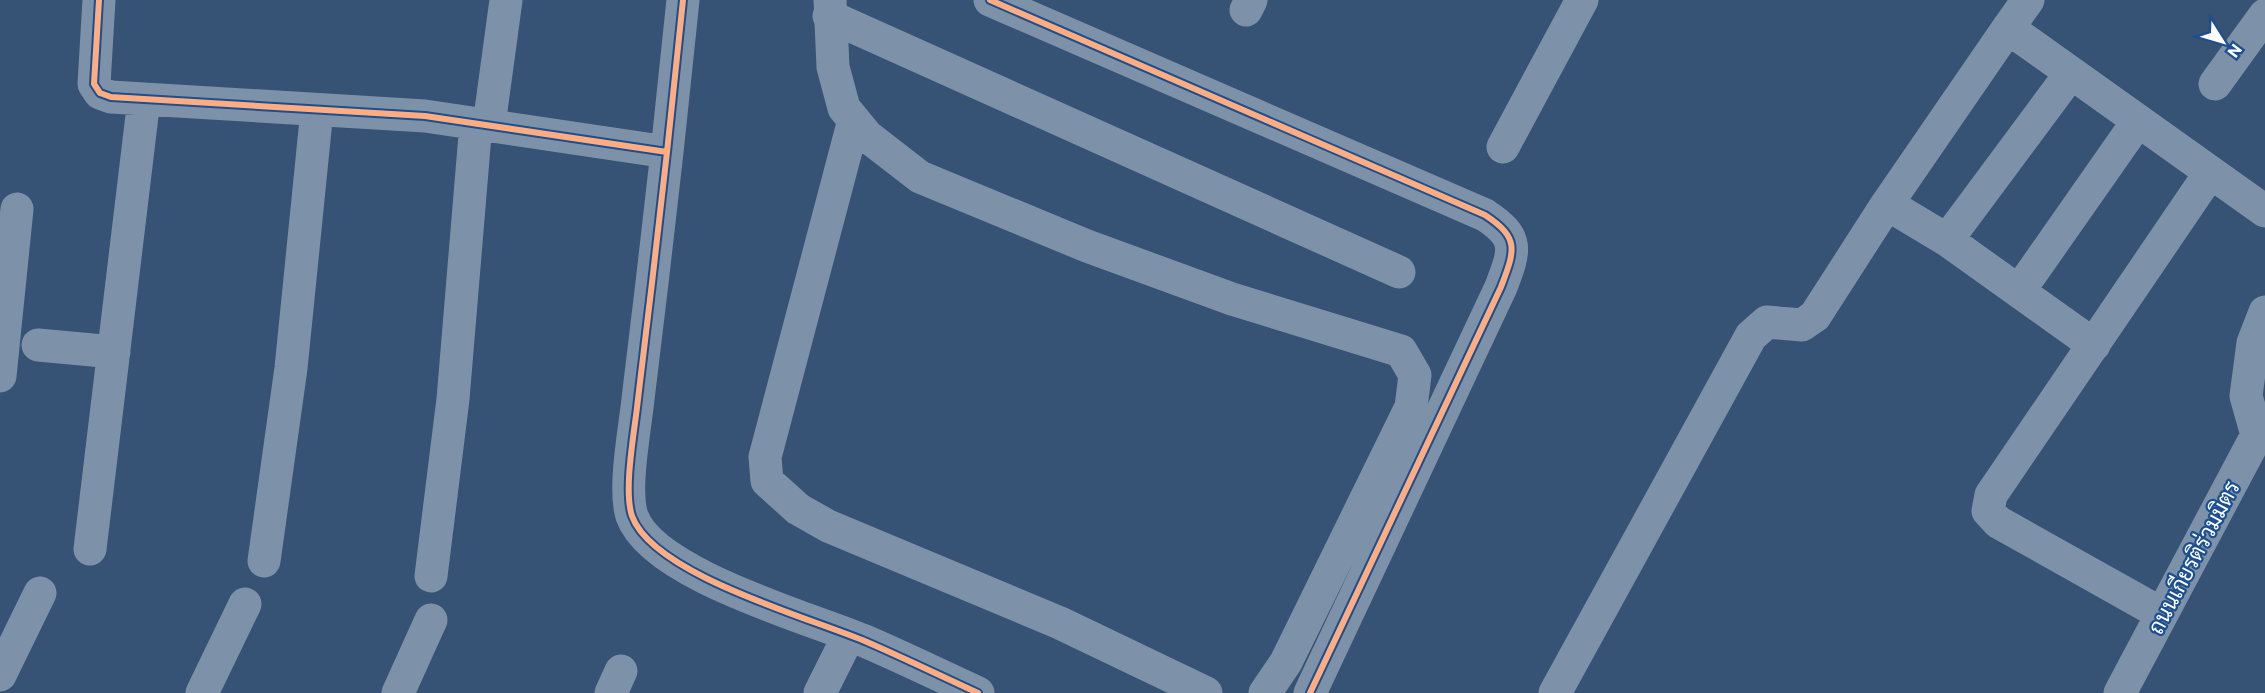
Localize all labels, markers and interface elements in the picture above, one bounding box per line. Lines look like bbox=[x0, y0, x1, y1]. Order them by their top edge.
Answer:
north arrow bbox=[2193, 12, 2253, 72]
text: N bbox=[2224, 41, 2247, 62]
street label: ถนนเกียรติร่วมมิตร bbox=[2141, 476, 2245, 638]

